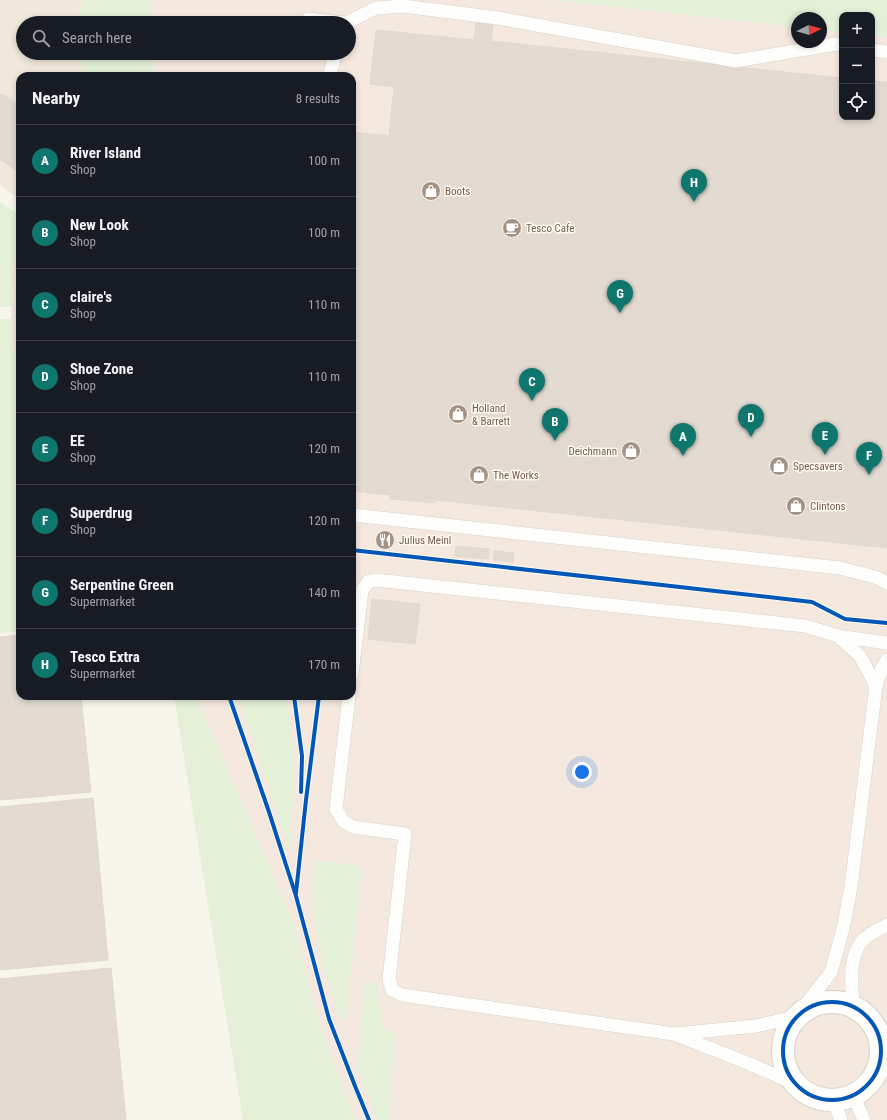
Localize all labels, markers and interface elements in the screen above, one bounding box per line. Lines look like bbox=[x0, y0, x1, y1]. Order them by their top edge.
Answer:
north arrow bbox=[791, 12, 827, 48]
map controls bbox=[839, 12, 875, 120]
button: + bbox=[839, 12, 875, 48]
search box bbox=[16, 16, 356, 60]
icon: search bbox=[30, 27, 52, 49]
text: Search here bbox=[62, 29, 132, 47]
button: − bbox=[839, 48, 875, 84]
button: locate bbox=[839, 84, 875, 120]
text: Nearby bbox=[32, 88, 80, 108]
text: 8 results bbox=[296, 91, 340, 106]
text: River Island bbox=[70, 144, 141, 162]
text: A bbox=[41, 153, 49, 168]
text: 100 m bbox=[308, 153, 340, 168]
text: Shop bbox=[70, 162, 96, 177]
pin: H bbox=[681, 169, 707, 202]
shop icon: Boots bbox=[420, 180, 442, 202]
place label: Boots bbox=[445, 185, 470, 198]
text: New Look bbox=[70, 216, 129, 234]
cafe icon: Tesco Cafe bbox=[501, 217, 523, 239]
place label: Tesco Cafe bbox=[526, 222, 575, 235]
text: B bbox=[41, 225, 49, 240]
text: 100 m bbox=[308, 225, 340, 240]
text: Shop bbox=[70, 234, 96, 249]
pin: G bbox=[607, 280, 633, 313]
text: claire's bbox=[70, 288, 112, 306]
text: C bbox=[41, 297, 49, 312]
text: 110 m bbox=[308, 297, 340, 312]
text: Shop bbox=[70, 306, 96, 321]
text: Shoe Zone bbox=[70, 360, 133, 378]
pin: C bbox=[519, 368, 545, 401]
text: D bbox=[41, 369, 49, 384]
text: 110 m bbox=[308, 369, 340, 384]
text: Shop bbox=[70, 378, 96, 393]
place label: Holland & Barrett bbox=[472, 402, 510, 428]
shop icon: Holland & Barrett bbox=[447, 403, 469, 425]
pin: D bbox=[738, 404, 764, 437]
pin: B bbox=[542, 408, 568, 441]
pin: E bbox=[812, 422, 838, 455]
pin: A bbox=[670, 423, 696, 456]
text: EE bbox=[70, 432, 85, 450]
shop icon: Deichmann bbox=[620, 440, 642, 462]
text: E bbox=[42, 441, 48, 456]
text: 120 m bbox=[308, 441, 340, 456]
pin: F bbox=[856, 442, 882, 475]
place label: Deichmann bbox=[568, 445, 617, 458]
text: Shop bbox=[70, 450, 96, 465]
shop icon: Specsavers bbox=[768, 455, 790, 477]
place label: Specsavers bbox=[793, 460, 843, 473]
shop icon: The Works bbox=[468, 464, 490, 486]
place label: The Works bbox=[493, 469, 539, 482]
shop icon: Clintons bbox=[785, 495, 807, 517]
place label: Clintons bbox=[810, 500, 846, 513]
text: Superdrug bbox=[70, 504, 132, 522]
text: F bbox=[42, 513, 48, 528]
text: 120 m bbox=[308, 513, 340, 528]
text: Shop bbox=[70, 522, 96, 537]
restaurant icon: Julius Meinl bbox=[374, 529, 396, 551]
place label: Julius Meinl bbox=[399, 534, 451, 547]
text: Serpentine Green bbox=[70, 576, 174, 594]
text: G bbox=[41, 585, 49, 600]
text: 140 m bbox=[308, 585, 340, 600]
text: Supermarket bbox=[70, 594, 135, 609]
text: Tesco Extra bbox=[70, 648, 140, 666]
text: H bbox=[41, 657, 49, 672]
text: 170 m bbox=[308, 657, 340, 672]
text: Supermarket bbox=[70, 666, 135, 681]
your location bbox=[572, 762, 592, 782]

